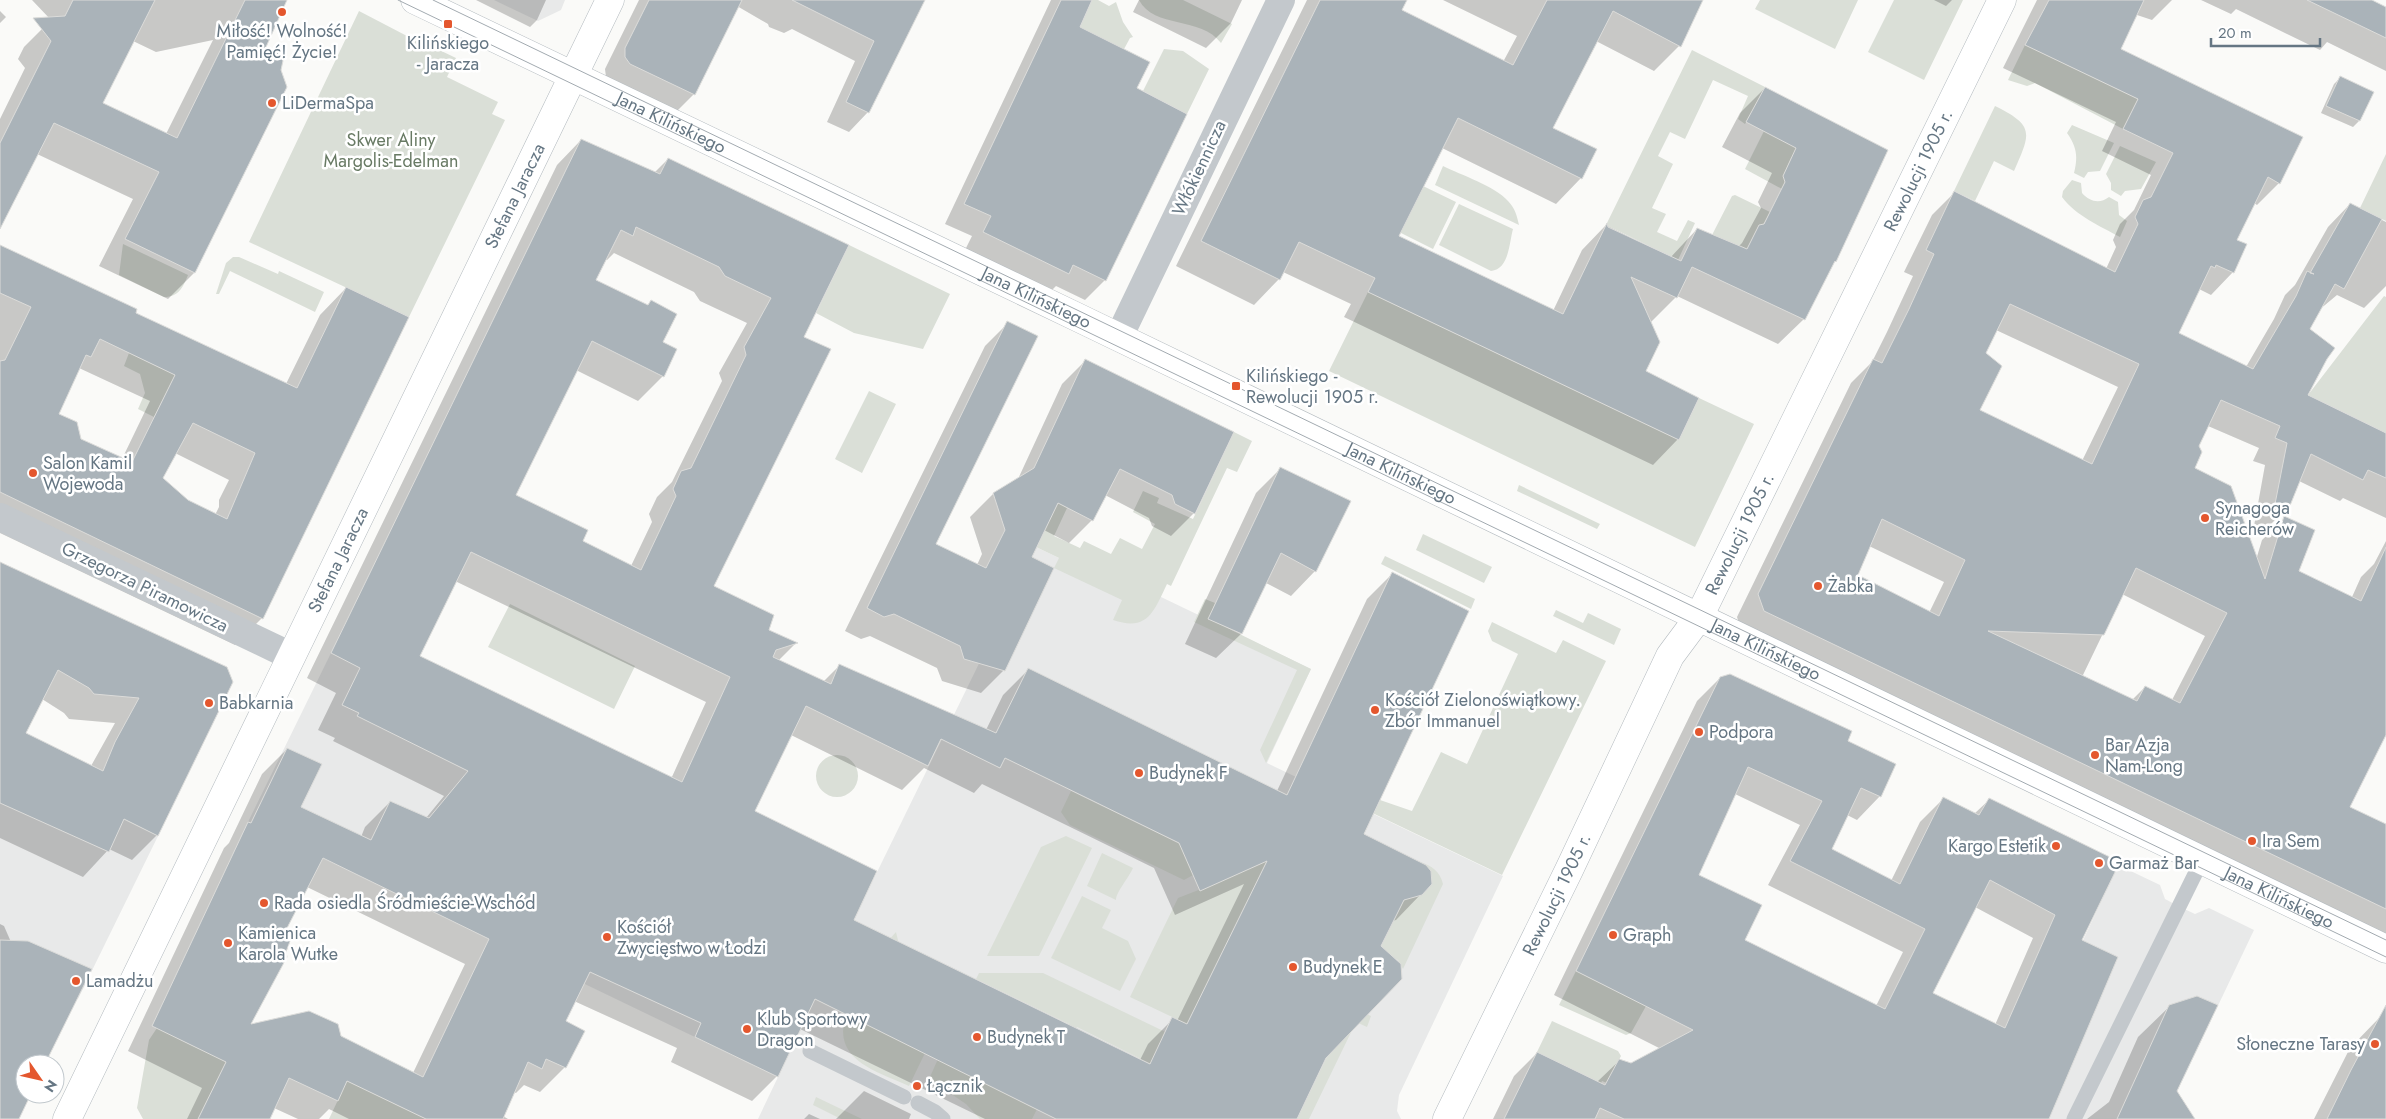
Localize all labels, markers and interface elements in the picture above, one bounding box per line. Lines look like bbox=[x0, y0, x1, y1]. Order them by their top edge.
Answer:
marker: Miłość! Wolność! Pamięć! Życie! bbox=[276, 6, 288, 18]
scale bar bbox=[2211, 15, 2320, 47]
place label: Miłość! Wolność! Pamięć! Życie! bbox=[217, 18, 347, 65]
marker: Kilińskiego - Jaracza bbox=[442, 18, 454, 30]
text: 20 m bbox=[2218, 22, 2252, 44]
place label: Kilińskiego - Jaracza bbox=[407, 30, 489, 77]
street label: Jana Kilińskiego bbox=[610, 84, 731, 160]
place label: LiDermaSpa bbox=[282, 90, 374, 116]
marker: LiDermaSpa bbox=[266, 97, 278, 109]
street label: Rewolucji 1905 r. bbox=[1877, 105, 1959, 236]
street label: Włókiennicza bbox=[1165, 116, 1233, 220]
park label: Skwer Aliny Margolis-Edelman bbox=[324, 127, 458, 174]
street label: Stefana Jaracza bbox=[478, 139, 552, 253]
street label: Jana Kilińskiego bbox=[975, 259, 1096, 335]
place label: Kilińskiego - Rewolucji 1905 r. bbox=[1246, 363, 1379, 410]
marker: Kilińskiego - Rewolucji 1905 r. bbox=[1230, 380, 1242, 392]
street label: Jana Kilińskiego bbox=[1340, 435, 1461, 511]
place label: Salon Kamil Wojewoda bbox=[43, 450, 132, 497]
marker: Salon Kamil Wojewoda bbox=[27, 467, 39, 479]
street label: Rewolucji 1905 r. bbox=[1699, 469, 1781, 599]
place label: Synagoga Reicherów bbox=[2215, 495, 2295, 542]
street label: Stefana Jaracza bbox=[301, 503, 375, 617]
marker: Synagoga Reicherów bbox=[2199, 512, 2211, 524]
street label: Grzegorza Piramowicza bbox=[57, 535, 233, 639]
place label: Żabka bbox=[1828, 573, 1873, 599]
marker: Żabka bbox=[1812, 580, 1824, 592]
street label: Jana Kilińskiego bbox=[1705, 611, 1825, 687]
place label: Kościół Zielonoświątkowy. Zbór Immanuel bbox=[1385, 687, 1581, 734]
place label: Babkarnia bbox=[219, 690, 294, 716]
marker: Babkarnia bbox=[203, 697, 215, 709]
marker: Kościół Zielonoświątkowy. Zbór Immanuel bbox=[1369, 704, 1381, 716]
place label: Podpora bbox=[1709, 719, 1773, 745]
marker: Podpora bbox=[1693, 726, 1705, 738]
place label: Bar Azja Nam-Long bbox=[2105, 732, 2183, 779]
marker: Bar Azja Nam-Long bbox=[2089, 749, 2101, 761]
place label: Budynek F bbox=[1149, 760, 1228, 786]
marker: Budynek F bbox=[1133, 767, 1145, 779]
place label: Ira Sem bbox=[2262, 828, 2320, 854]
street label: Rewolucji 1905 r. bbox=[1516, 829, 1598, 960]
place label: Kargo Estetik bbox=[1948, 833, 2046, 859]
marker: Ira Sem bbox=[2246, 835, 2258, 847]
marker: Kargo Estetik bbox=[2050, 840, 2062, 852]
place label: Garmaż Bar bbox=[2109, 850, 2200, 876]
marker: Garmaż Bar bbox=[2093, 857, 2105, 869]
street label: Jana Kilińskiego bbox=[2218, 859, 2339, 935]
place label: Rada osiedla Śródmieście-Wschód bbox=[274, 890, 535, 916]
marker: Rada osiedla Śródmieście-Wschód bbox=[258, 897, 270, 909]
place label: Kościół Zwycięstwo w Łodzi bbox=[617, 914, 766, 961]
place label: Kamienica Karola Wutke bbox=[238, 920, 338, 967]
place label: Graph bbox=[1623, 922, 1672, 948]
marker: Graph bbox=[1607, 929, 1619, 941]
marker: Kościół Zwycięstwo w Łodzi bbox=[601, 931, 613, 943]
marker: Kamienica Karola Wutke bbox=[222, 937, 234, 949]
place label: Budynek E bbox=[1303, 954, 1383, 980]
marker: Budynek E bbox=[1287, 961, 1299, 973]
place label: Lamadżu bbox=[86, 968, 153, 994]
marker: Lamadżu bbox=[70, 975, 82, 987]
place label: Klub Sportowy Dragon bbox=[757, 1006, 867, 1053]
marker: Klub Sportowy Dragon bbox=[741, 1023, 753, 1035]
place label: Budynek T bbox=[987, 1024, 1066, 1050]
marker: Budynek T bbox=[971, 1031, 983, 1043]
place label: Słoneczne Tarasy bbox=[2236, 1031, 2365, 1057]
marker: Słoneczne Tarasy bbox=[2369, 1038, 2381, 1050]
north arrow bbox=[15, 1054, 65, 1104]
place label: Łącznik bbox=[926, 1073, 983, 1099]
text: N bbox=[39, 1076, 62, 1096]
marker: Łącznik bbox=[911, 1080, 923, 1092]

